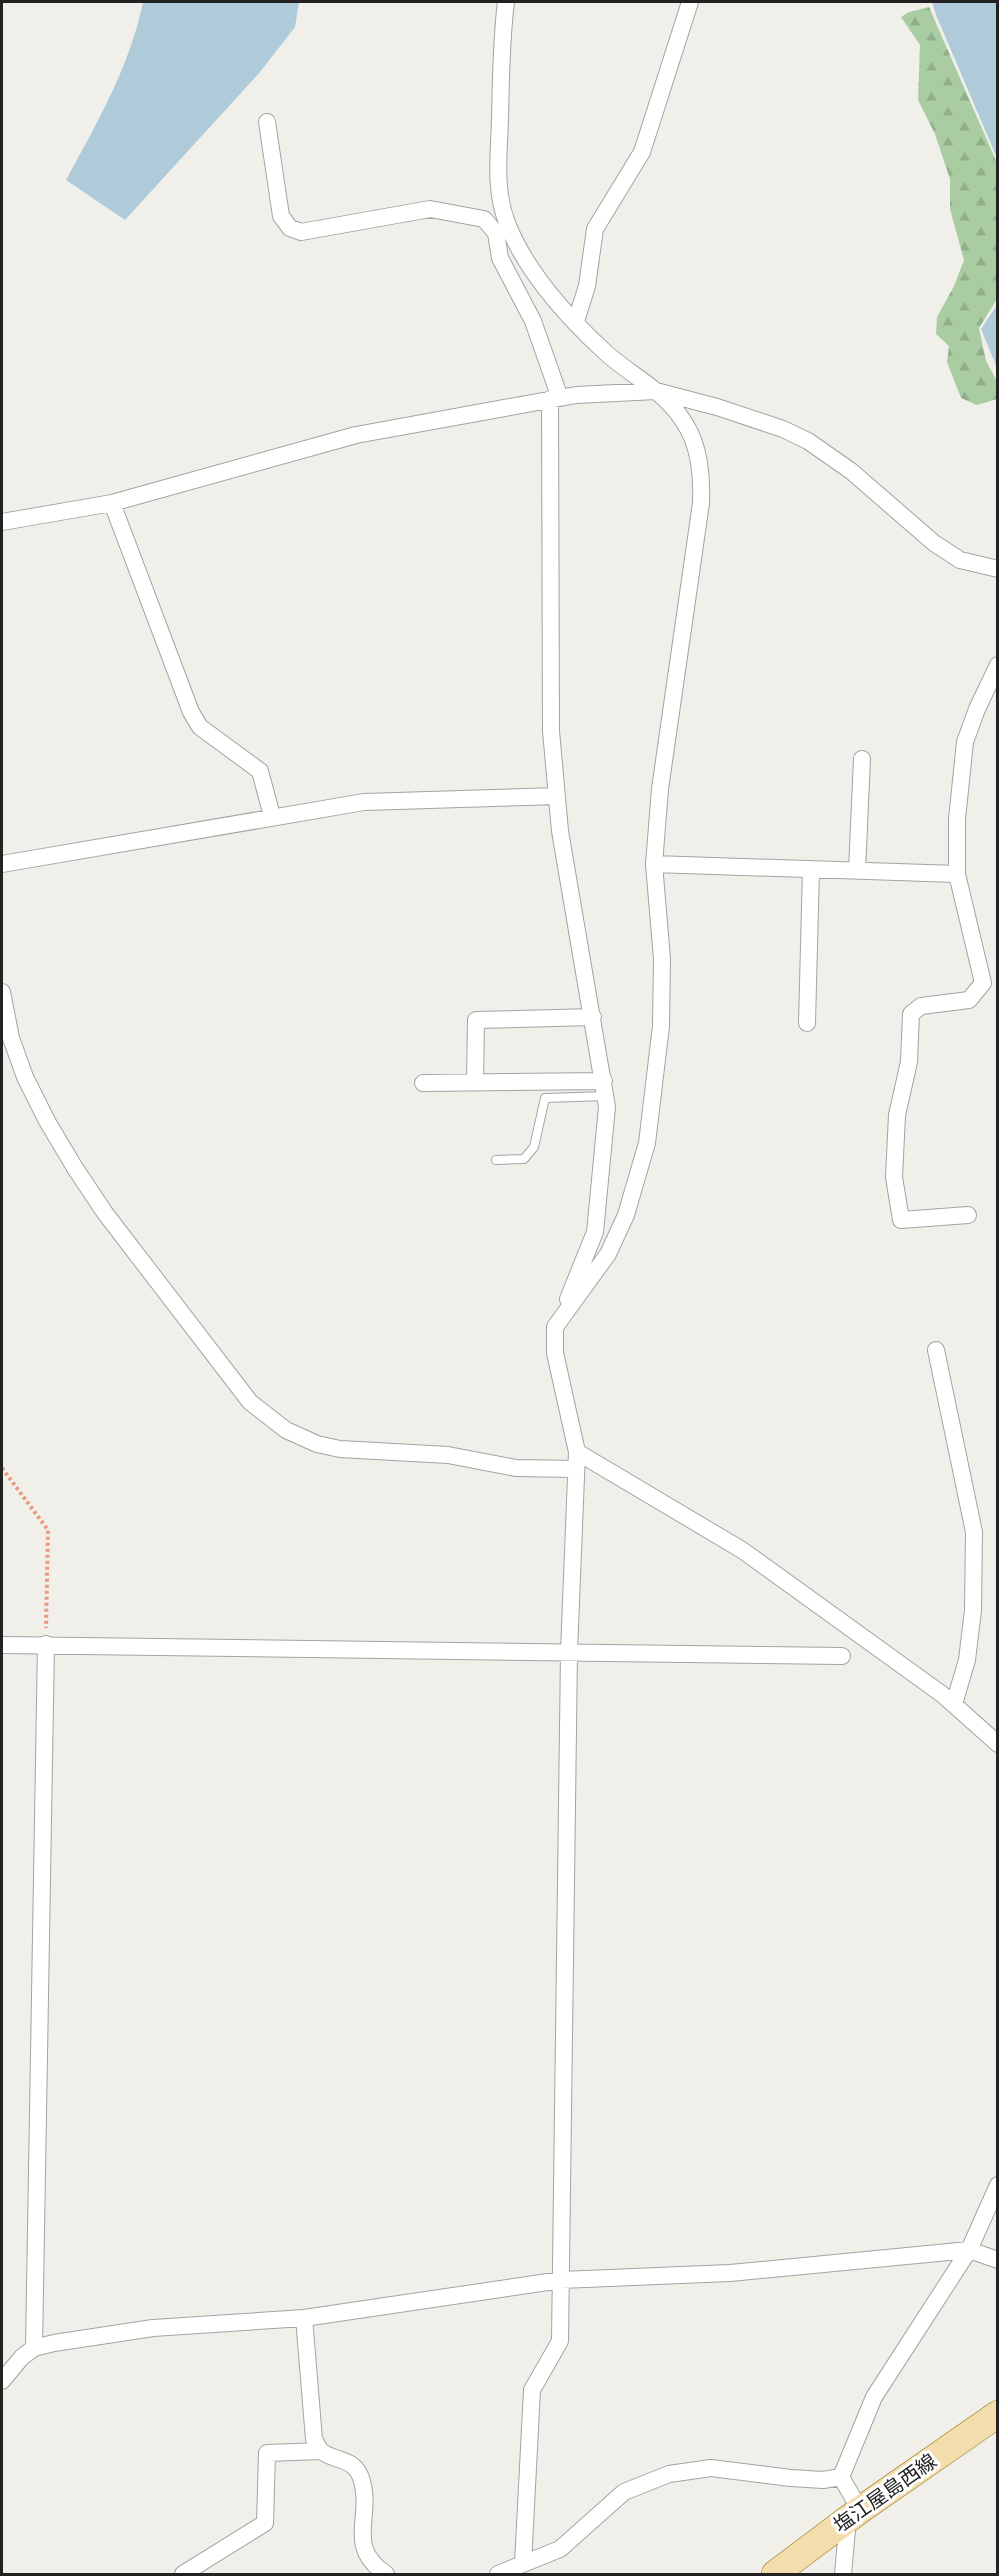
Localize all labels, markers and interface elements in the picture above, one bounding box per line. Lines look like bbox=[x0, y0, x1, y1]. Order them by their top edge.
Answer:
street label: 塩江屋島西線 bbox=[829, 2449, 941, 2537]

